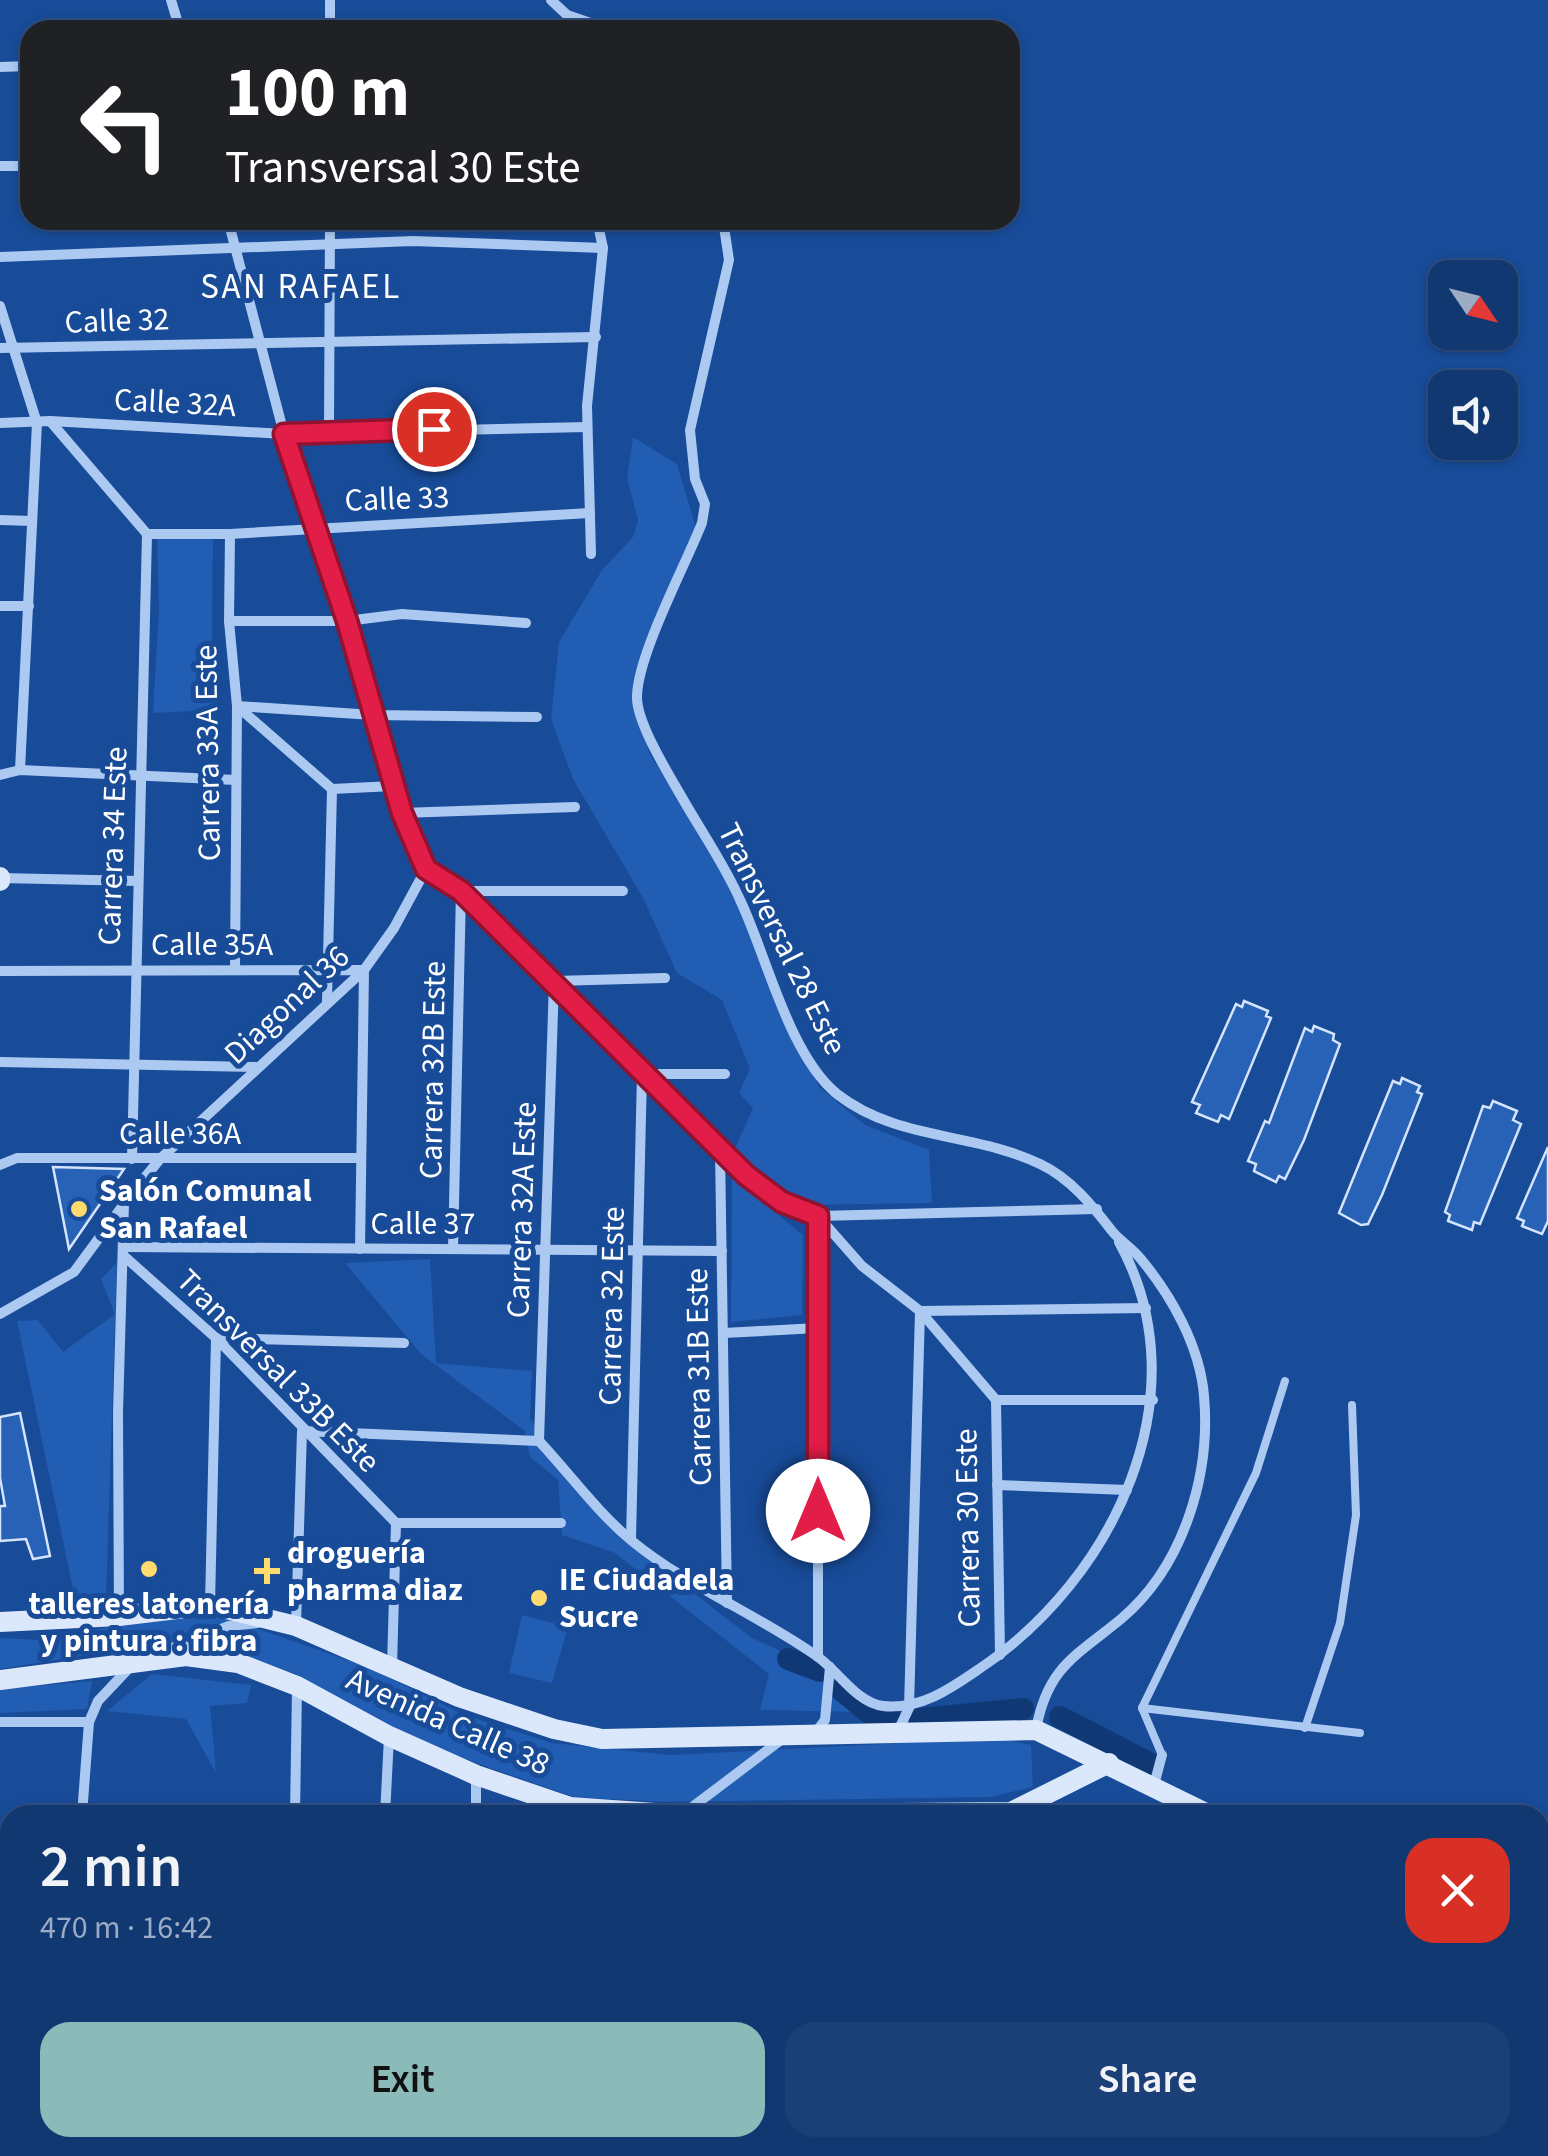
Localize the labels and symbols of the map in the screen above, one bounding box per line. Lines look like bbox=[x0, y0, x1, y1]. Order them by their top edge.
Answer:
north arrow bbox=[1428, 260, 1518, 350]
district label: SAN RAFAEL bbox=[200, 262, 402, 312]
street label: Calle 32 bbox=[64, 296, 170, 346]
street label: Calle 32A bbox=[113, 377, 238, 429]
pin bbox=[392, 387, 477, 472]
street label: Calle 33 bbox=[344, 474, 450, 524]
street label: Carrera 33A Este bbox=[183, 644, 233, 862]
street label: Carrera 34 Este bbox=[87, 746, 139, 946]
street label: Transversal 28 Este bbox=[706, 815, 858, 1063]
street label: Calle 35A bbox=[151, 922, 274, 968]
street label: Diagonal 36 bbox=[214, 935, 360, 1075]
street label: Carrera 32B Este bbox=[408, 961, 458, 1179]
street label: Carrera 32A Este bbox=[495, 1101, 549, 1319]
street label: Calle 36A bbox=[119, 1111, 242, 1157]
place label: Salón Comunal San Rafael bbox=[99, 1168, 312, 1251]
marker: Salón Comunal San Rafael bbox=[68, 1198, 90, 1220]
street label: Calle 37 bbox=[371, 1201, 475, 1247]
street label: Carrera 32 Este bbox=[587, 1206, 637, 1406]
street label: Transversal 33B Este bbox=[166, 1259, 390, 1483]
street label: Carrera 31B Este bbox=[674, 1268, 724, 1486]
street label: Carrera 30 Este bbox=[943, 1428, 993, 1628]
position arrow bbox=[766, 1459, 870, 1563]
place label: droguería pharma diaz bbox=[287, 1530, 463, 1613]
place label: IE Ciudadela Sucre bbox=[559, 1557, 734, 1640]
marker: talleres latonería y pintura : fibra bbox=[138, 1558, 160, 1580]
marker: droguería pharma diaz bbox=[256, 1560, 278, 1582]
place label: talleres latonería y pintura : fibra bbox=[28, 1581, 270, 1664]
marker: IE Ciudadela Sucre bbox=[528, 1587, 550, 1609]
street label: Avenida Calle 38 bbox=[339, 1657, 557, 1787]

